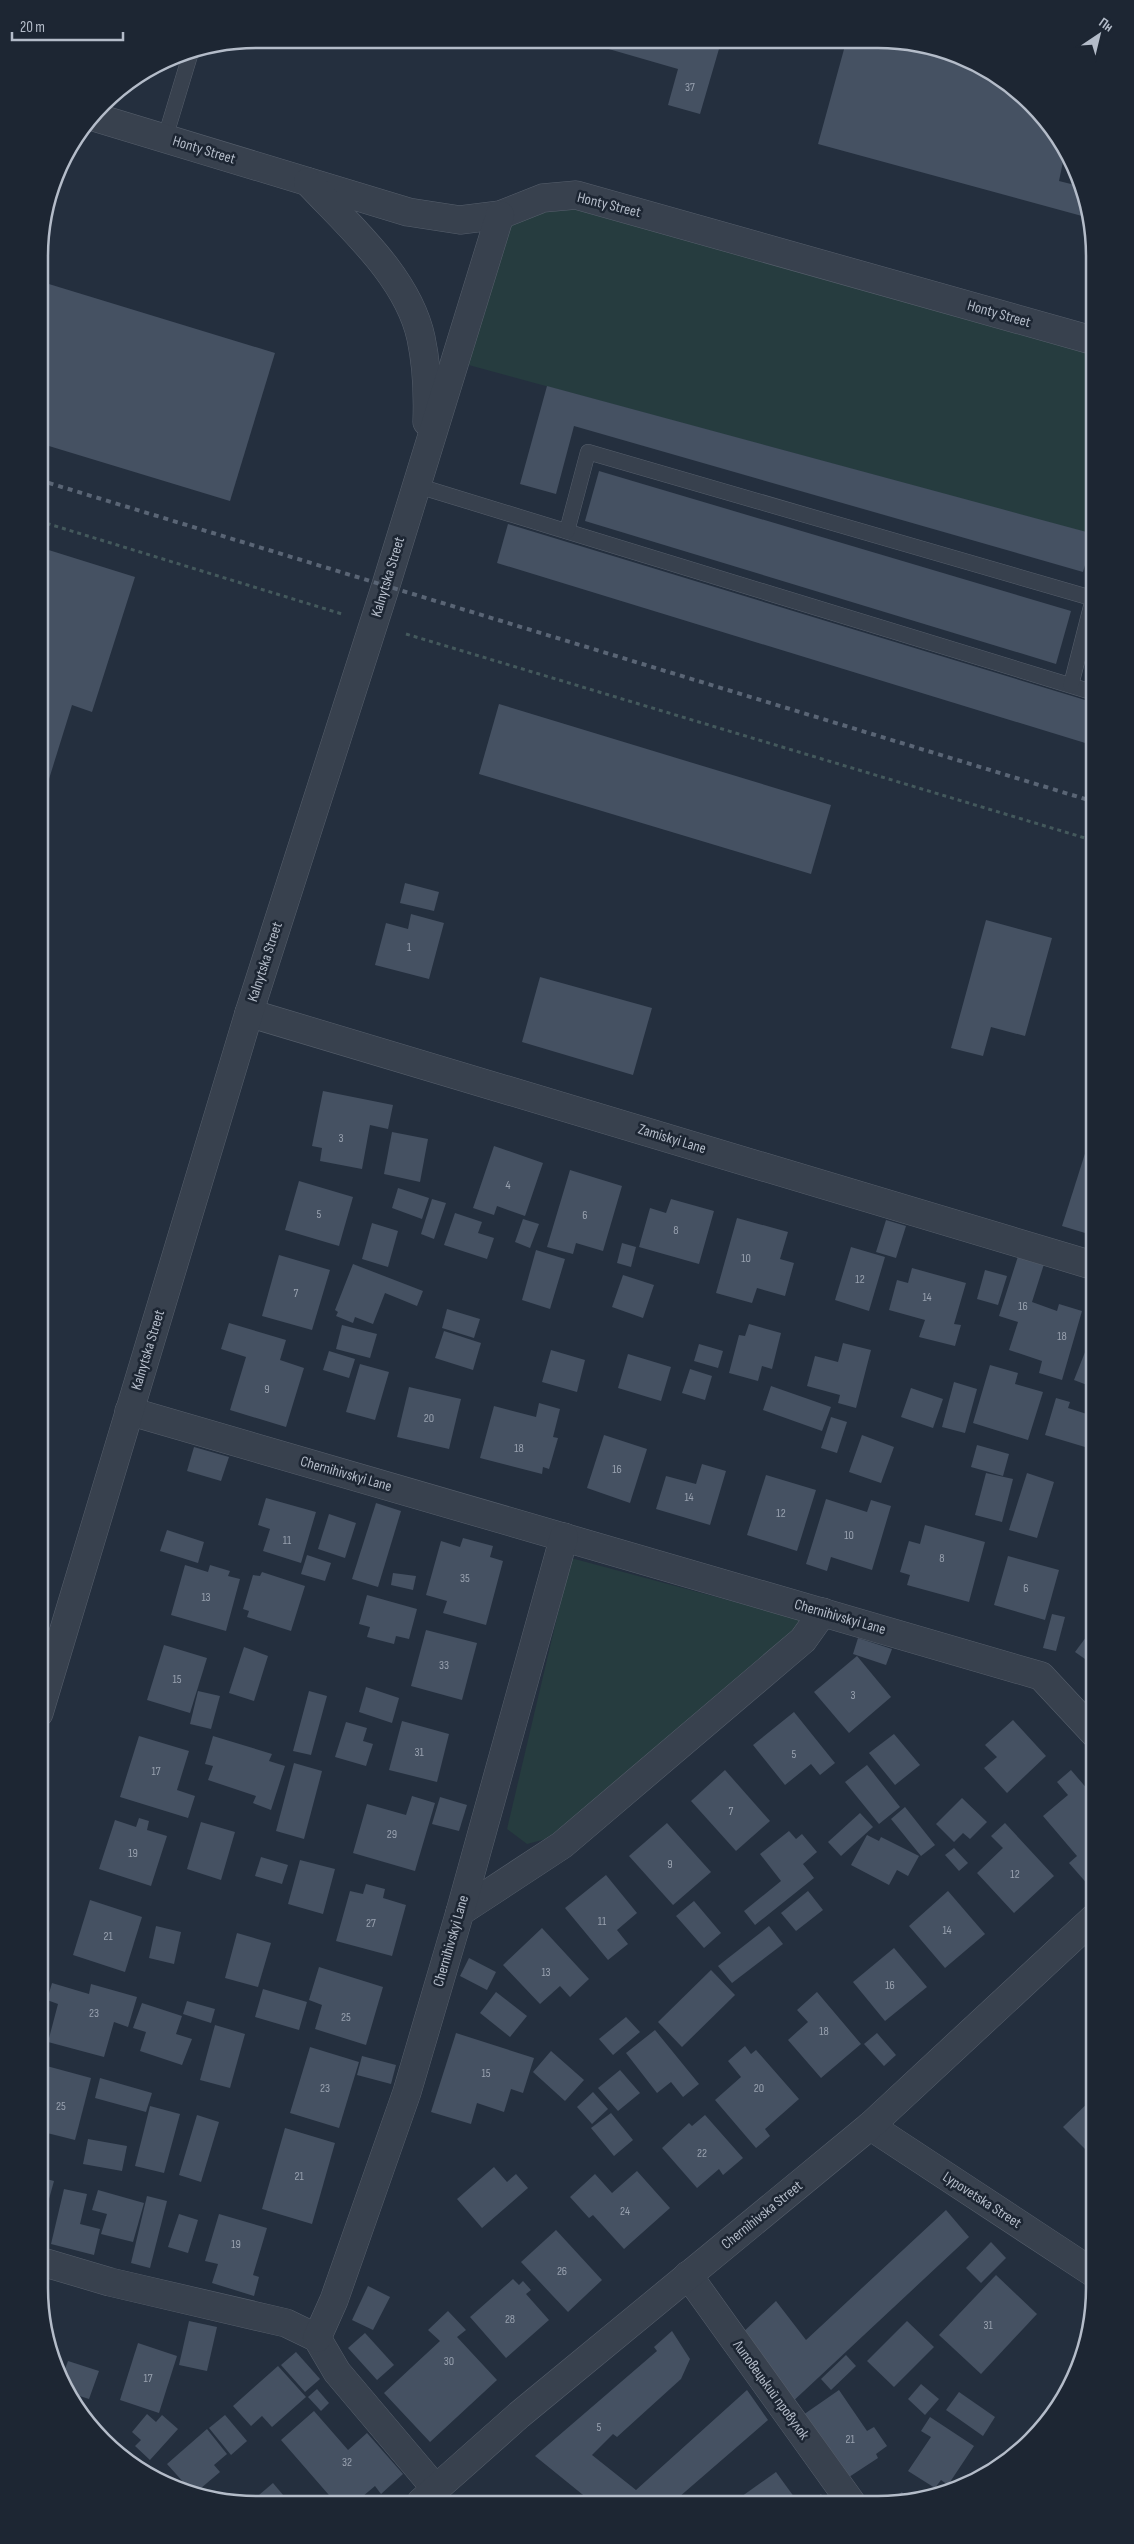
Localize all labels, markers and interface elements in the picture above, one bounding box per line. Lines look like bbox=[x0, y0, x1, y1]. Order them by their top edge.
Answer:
scale bar bbox=[12, 10, 124, 42]
north arrow bbox=[1074, 10, 1124, 60]
text: Пн bbox=[1096, 14, 1117, 36]
text: 20 m bbox=[20, 18, 45, 37]
house number: 37 bbox=[685, 80, 695, 95]
street label: Honty Street bbox=[170, 131, 238, 169]
street label: Honty Street bbox=[575, 188, 643, 222]
street label: Honty Street bbox=[965, 296, 1033, 332]
street label: Kalnytska Street bbox=[367, 534, 409, 619]
street label: Kalnytska Street bbox=[243, 919, 287, 1004]
house number: 1 bbox=[407, 940, 412, 955]
street label: Zamiskyi Lane bbox=[636, 1120, 708, 1158]
house number: 3 bbox=[338, 1131, 344, 1146]
house number: 4 bbox=[505, 1178, 511, 1193]
house number: 5 bbox=[317, 1207, 322, 1222]
house number: 6 bbox=[582, 1208, 588, 1223]
house number: 8 bbox=[673, 1223, 679, 1238]
house number: 10 bbox=[741, 1251, 751, 1266]
house number: 12 bbox=[855, 1272, 865, 1287]
house number: 7 bbox=[294, 1286, 299, 1301]
house number: 14 bbox=[922, 1290, 932, 1305]
house number: 16 bbox=[1018, 1299, 1028, 1314]
street label: Kalnytska Street bbox=[127, 1307, 169, 1392]
house number: 18 bbox=[1057, 1329, 1067, 1344]
house number: 9 bbox=[264, 1382, 270, 1397]
house number: 20 bbox=[424, 1411, 434, 1426]
house number: 18 bbox=[514, 1441, 524, 1456]
street label: Chernihivskyi Lane bbox=[298, 1452, 394, 1496]
house number: 16 bbox=[612, 1462, 622, 1477]
house number: 14 bbox=[684, 1490, 694, 1505]
house number: 12 bbox=[776, 1506, 786, 1521]
house number: 10 bbox=[844, 1528, 854, 1543]
house number: 11 bbox=[283, 1533, 292, 1548]
house number: 8 bbox=[939, 1551, 945, 1566]
house number: 35 bbox=[460, 1571, 470, 1586]
house number: 6 bbox=[1023, 1581, 1029, 1596]
house number: 13 bbox=[201, 1590, 211, 1605]
street label: Chernihivskyi Lane bbox=[792, 1595, 888, 1639]
house number: 33 bbox=[439, 1658, 449, 1673]
house number: 15 bbox=[172, 1672, 182, 1687]
house number: 3 bbox=[850, 1688, 856, 1703]
house number: 31 bbox=[414, 1745, 424, 1760]
house number: 5 bbox=[792, 1747, 797, 1762]
house number: 17 bbox=[152, 1764, 161, 1779]
house number: 7 bbox=[729, 1804, 734, 1819]
house number: 29 bbox=[387, 1827, 397, 1842]
house number: 19 bbox=[128, 1846, 138, 1861]
house number: 9 bbox=[667, 1857, 673, 1872]
house number: 12 bbox=[1010, 1867, 1020, 1882]
street label: Chernihivskyi Lane bbox=[429, 1893, 473, 1989]
house number: 11 bbox=[598, 1914, 607, 1929]
house number: 27 bbox=[366, 1916, 376, 1931]
house number: 14 bbox=[942, 1923, 952, 1938]
house number: 21 bbox=[103, 1929, 113, 1944]
house number: 13 bbox=[541, 1965, 551, 1980]
house number: 16 bbox=[885, 1978, 895, 1993]
house number: 23 bbox=[89, 2006, 99, 2021]
house number: 25 bbox=[341, 2010, 351, 2025]
house number: 18 bbox=[819, 2024, 829, 2039]
house number: 15 bbox=[481, 2066, 491, 2081]
house number: 23 bbox=[320, 2081, 330, 2096]
house number: 20 bbox=[754, 2081, 764, 2096]
house number: 25 bbox=[56, 2099, 66, 2114]
house number: 22 bbox=[697, 2146, 707, 2161]
street label: Lypovetska Street bbox=[939, 2167, 1025, 2233]
house number: 21 bbox=[294, 2169, 304, 2184]
street label: Chernihivska Street bbox=[717, 2176, 807, 2254]
house number: 24 bbox=[620, 2204, 630, 2219]
house number: 19 bbox=[231, 2237, 241, 2252]
house number: 26 bbox=[557, 2264, 567, 2279]
house number: 28 bbox=[505, 2312, 515, 2327]
house number: 31 bbox=[983, 2318, 993, 2333]
street label: Липовецький провулок bbox=[728, 2336, 814, 2444]
house number: 30 bbox=[444, 2354, 454, 2369]
house number: 17 bbox=[144, 2371, 153, 2386]
house number: 5 bbox=[597, 2420, 602, 2435]
house number: 21 bbox=[845, 2432, 855, 2447]
house number: 32 bbox=[342, 2455, 352, 2470]

